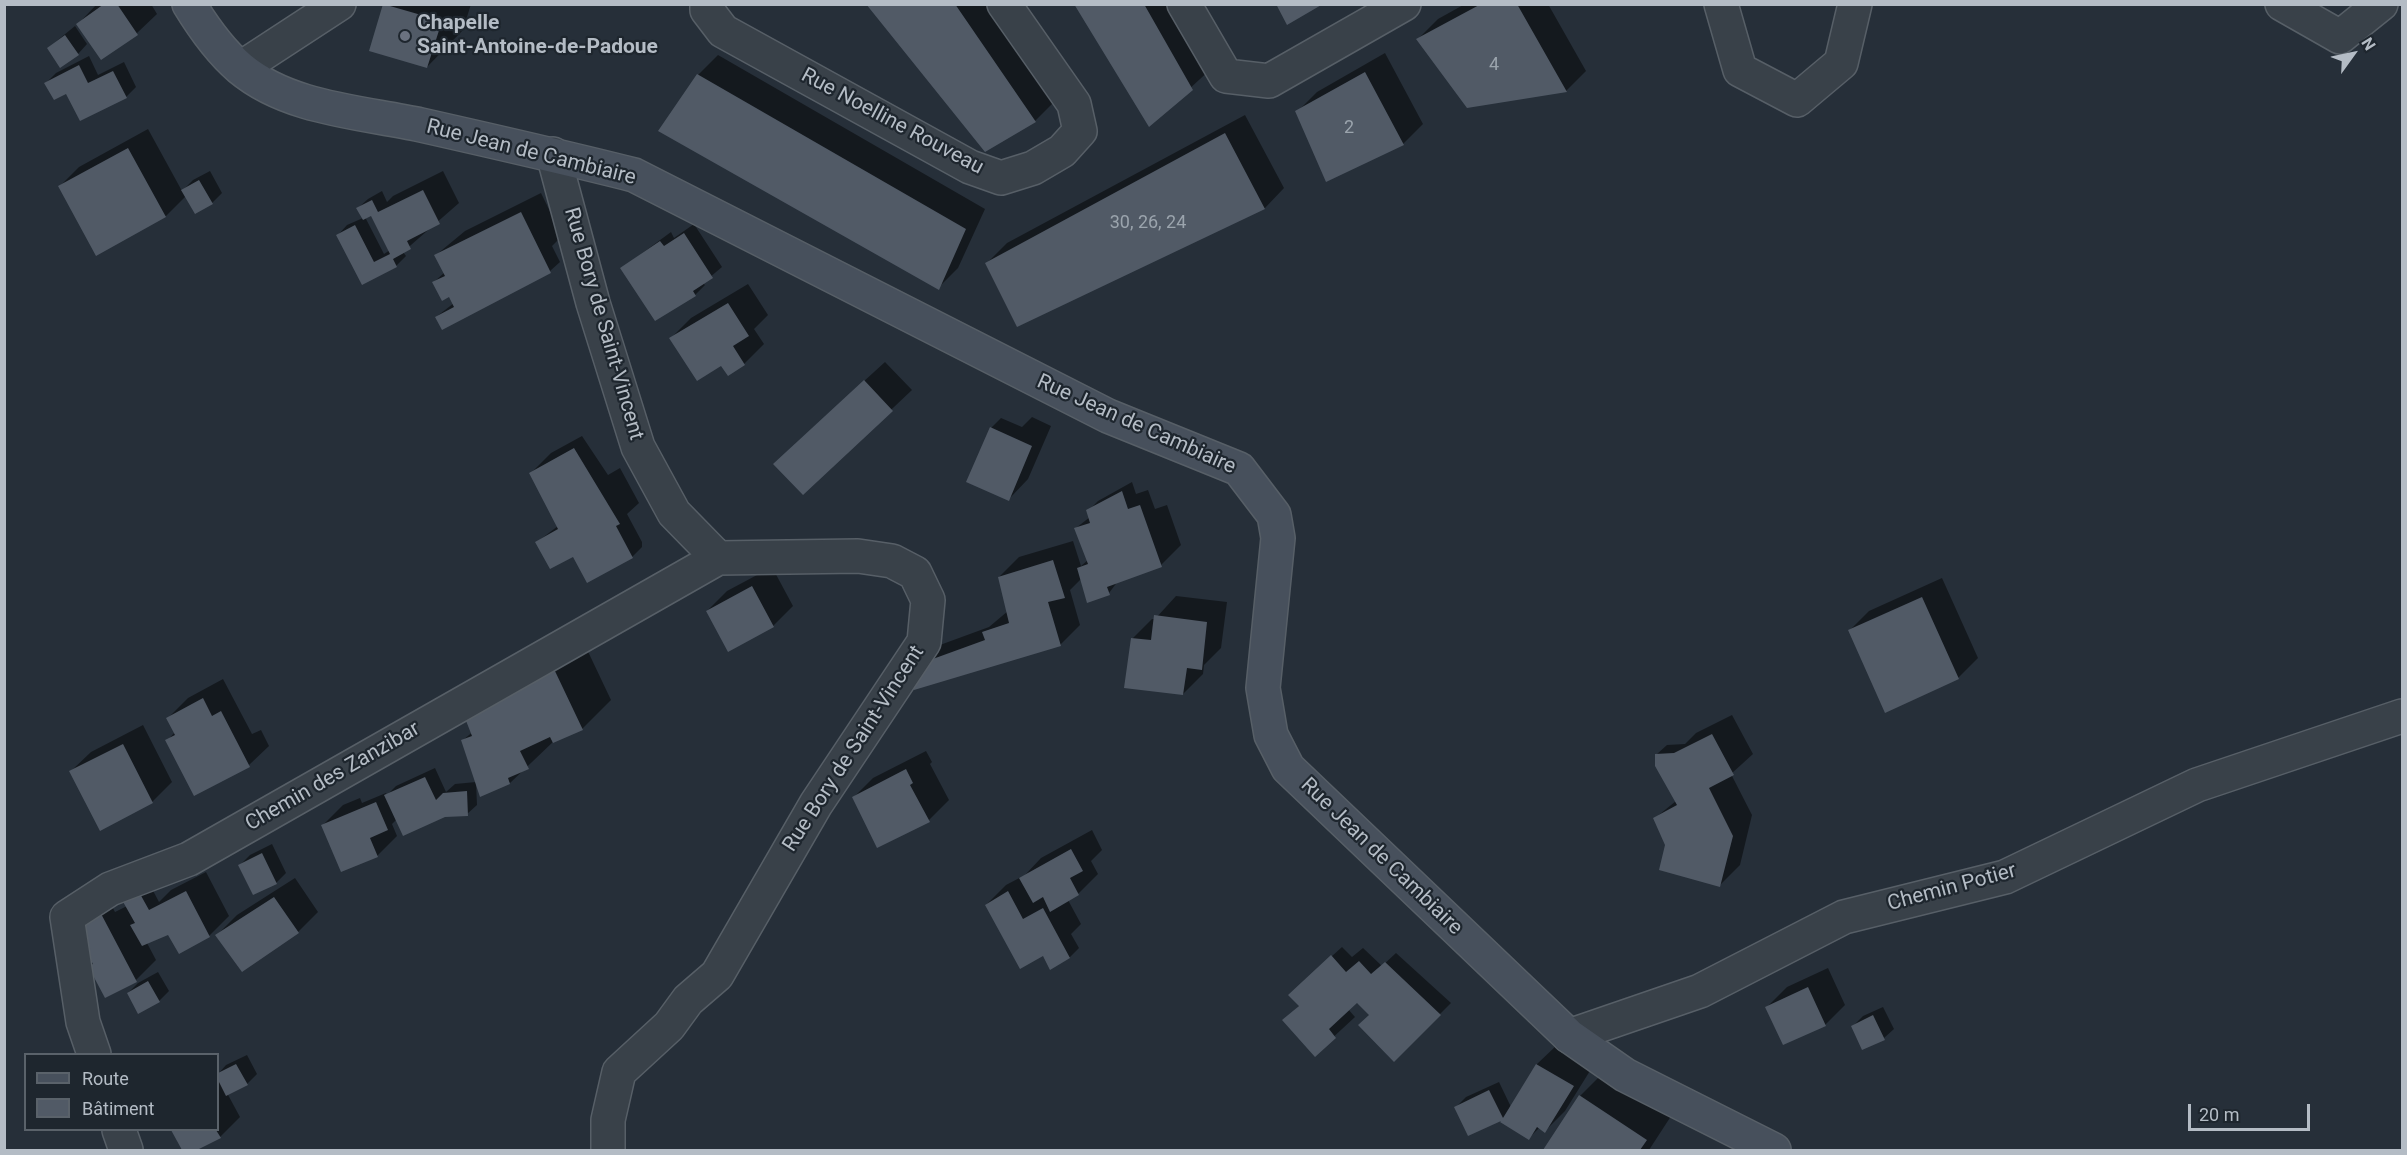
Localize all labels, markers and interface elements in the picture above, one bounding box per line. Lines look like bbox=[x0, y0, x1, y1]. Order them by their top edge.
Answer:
place label: Chapelle Saint-Antoine-de-Padoue bbox=[417, 11, 658, 61]
north arrow bbox=[2323, 24, 2383, 84]
marker: Chapelle Saint-Antoine-de-Padoue bbox=[398, 29, 412, 43]
text: N bbox=[2357, 34, 2380, 54]
house number: 4 bbox=[1489, 54, 1499, 76]
street label: Rue Noelline Rouveau bbox=[797, 63, 987, 181]
street label: Rue Jean de Cambiaire bbox=[424, 115, 638, 191]
house number: 2 bbox=[1344, 117, 1354, 139]
street label: Rue Bory de Saint-Vincent bbox=[558, 205, 648, 443]
house number: 30, 26, 24 bbox=[1110, 212, 1186, 234]
street label: Rue Jean de Cambiaire bbox=[1033, 370, 1239, 480]
street label: Rue Bory de Saint-Vincent bbox=[778, 641, 930, 857]
street label: Chemin des Zanzibar bbox=[241, 717, 425, 837]
street label: Rue Jean de Cambiaire bbox=[1295, 773, 1467, 941]
street label: Chemin Potier bbox=[1885, 859, 2019, 917]
legend bbox=[24, 1053, 219, 1131]
text: Route bbox=[82, 1068, 129, 1089]
scale bar bbox=[2191, 1092, 2312, 1130]
text: Bâtiment bbox=[82, 1098, 154, 1119]
text: 20 m bbox=[2199, 1104, 2239, 1125]

